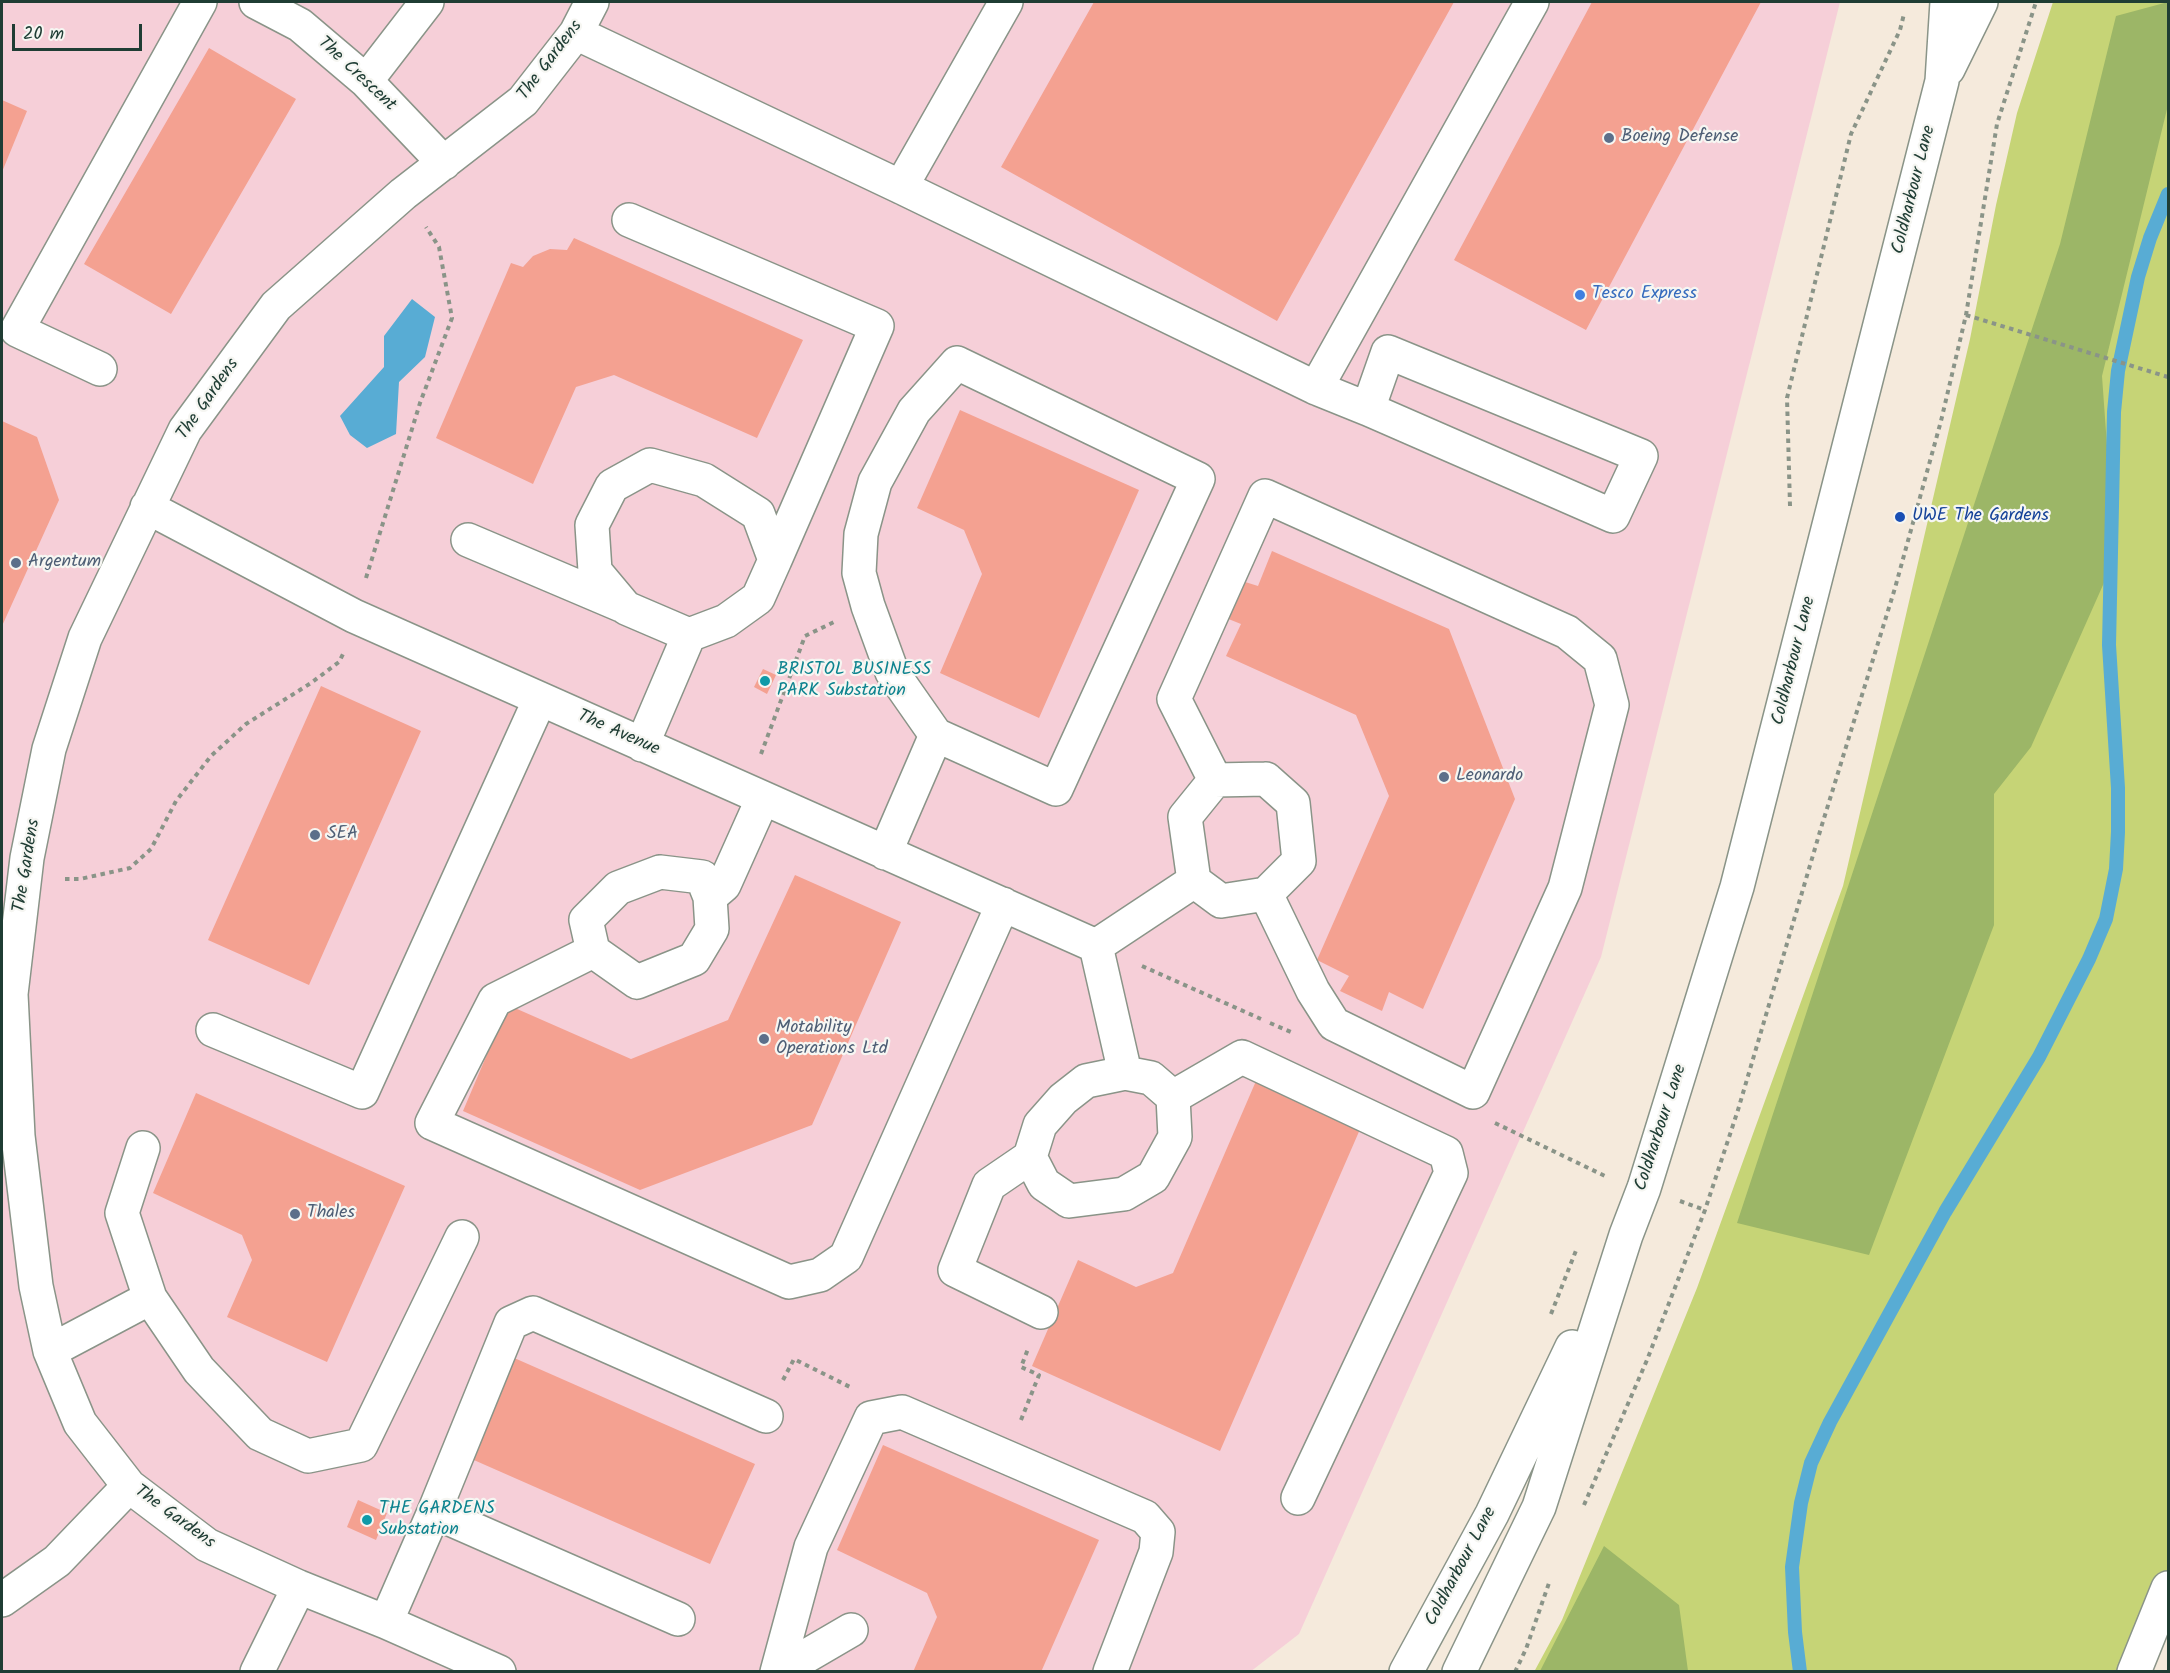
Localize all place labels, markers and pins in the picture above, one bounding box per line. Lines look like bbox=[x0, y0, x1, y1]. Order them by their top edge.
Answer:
place label: Boeing Defense bbox=[1621, 127, 1738, 149]
marker: Boeing Defense bbox=[1602, 131, 1616, 145]
place label: Tesco Express bbox=[1592, 284, 1697, 306]
marker: Tesco Express bbox=[1573, 288, 1587, 302]
place label: UWE The Gardens bbox=[1912, 506, 2049, 528]
marker: UWE The Gardens bbox=[1893, 510, 1907, 524]
place label: Argentum bbox=[28, 552, 101, 574]
marker: Argentum bbox=[9, 556, 23, 570]
place label: BRISTOL BUSINESS PARK Substation bbox=[777, 660, 931, 702]
marker: BRISTOL BUSINESS PARK Substation bbox=[758, 674, 772, 688]
place label: Leonardo bbox=[1456, 766, 1523, 788]
marker: Leonardo bbox=[1437, 770, 1451, 784]
place label: SEA bbox=[327, 824, 358, 846]
marker: SEA bbox=[308, 828, 322, 842]
place label: Motability Operations Ltd bbox=[776, 1018, 888, 1060]
marker: Motability Operations Ltd bbox=[757, 1032, 771, 1046]
place label: Thales bbox=[307, 1203, 355, 1225]
marker: Thales bbox=[288, 1207, 302, 1221]
place label: THE GARDENS Substation bbox=[379, 1499, 495, 1541]
marker: THE GARDENS Substation bbox=[360, 1513, 374, 1527]

